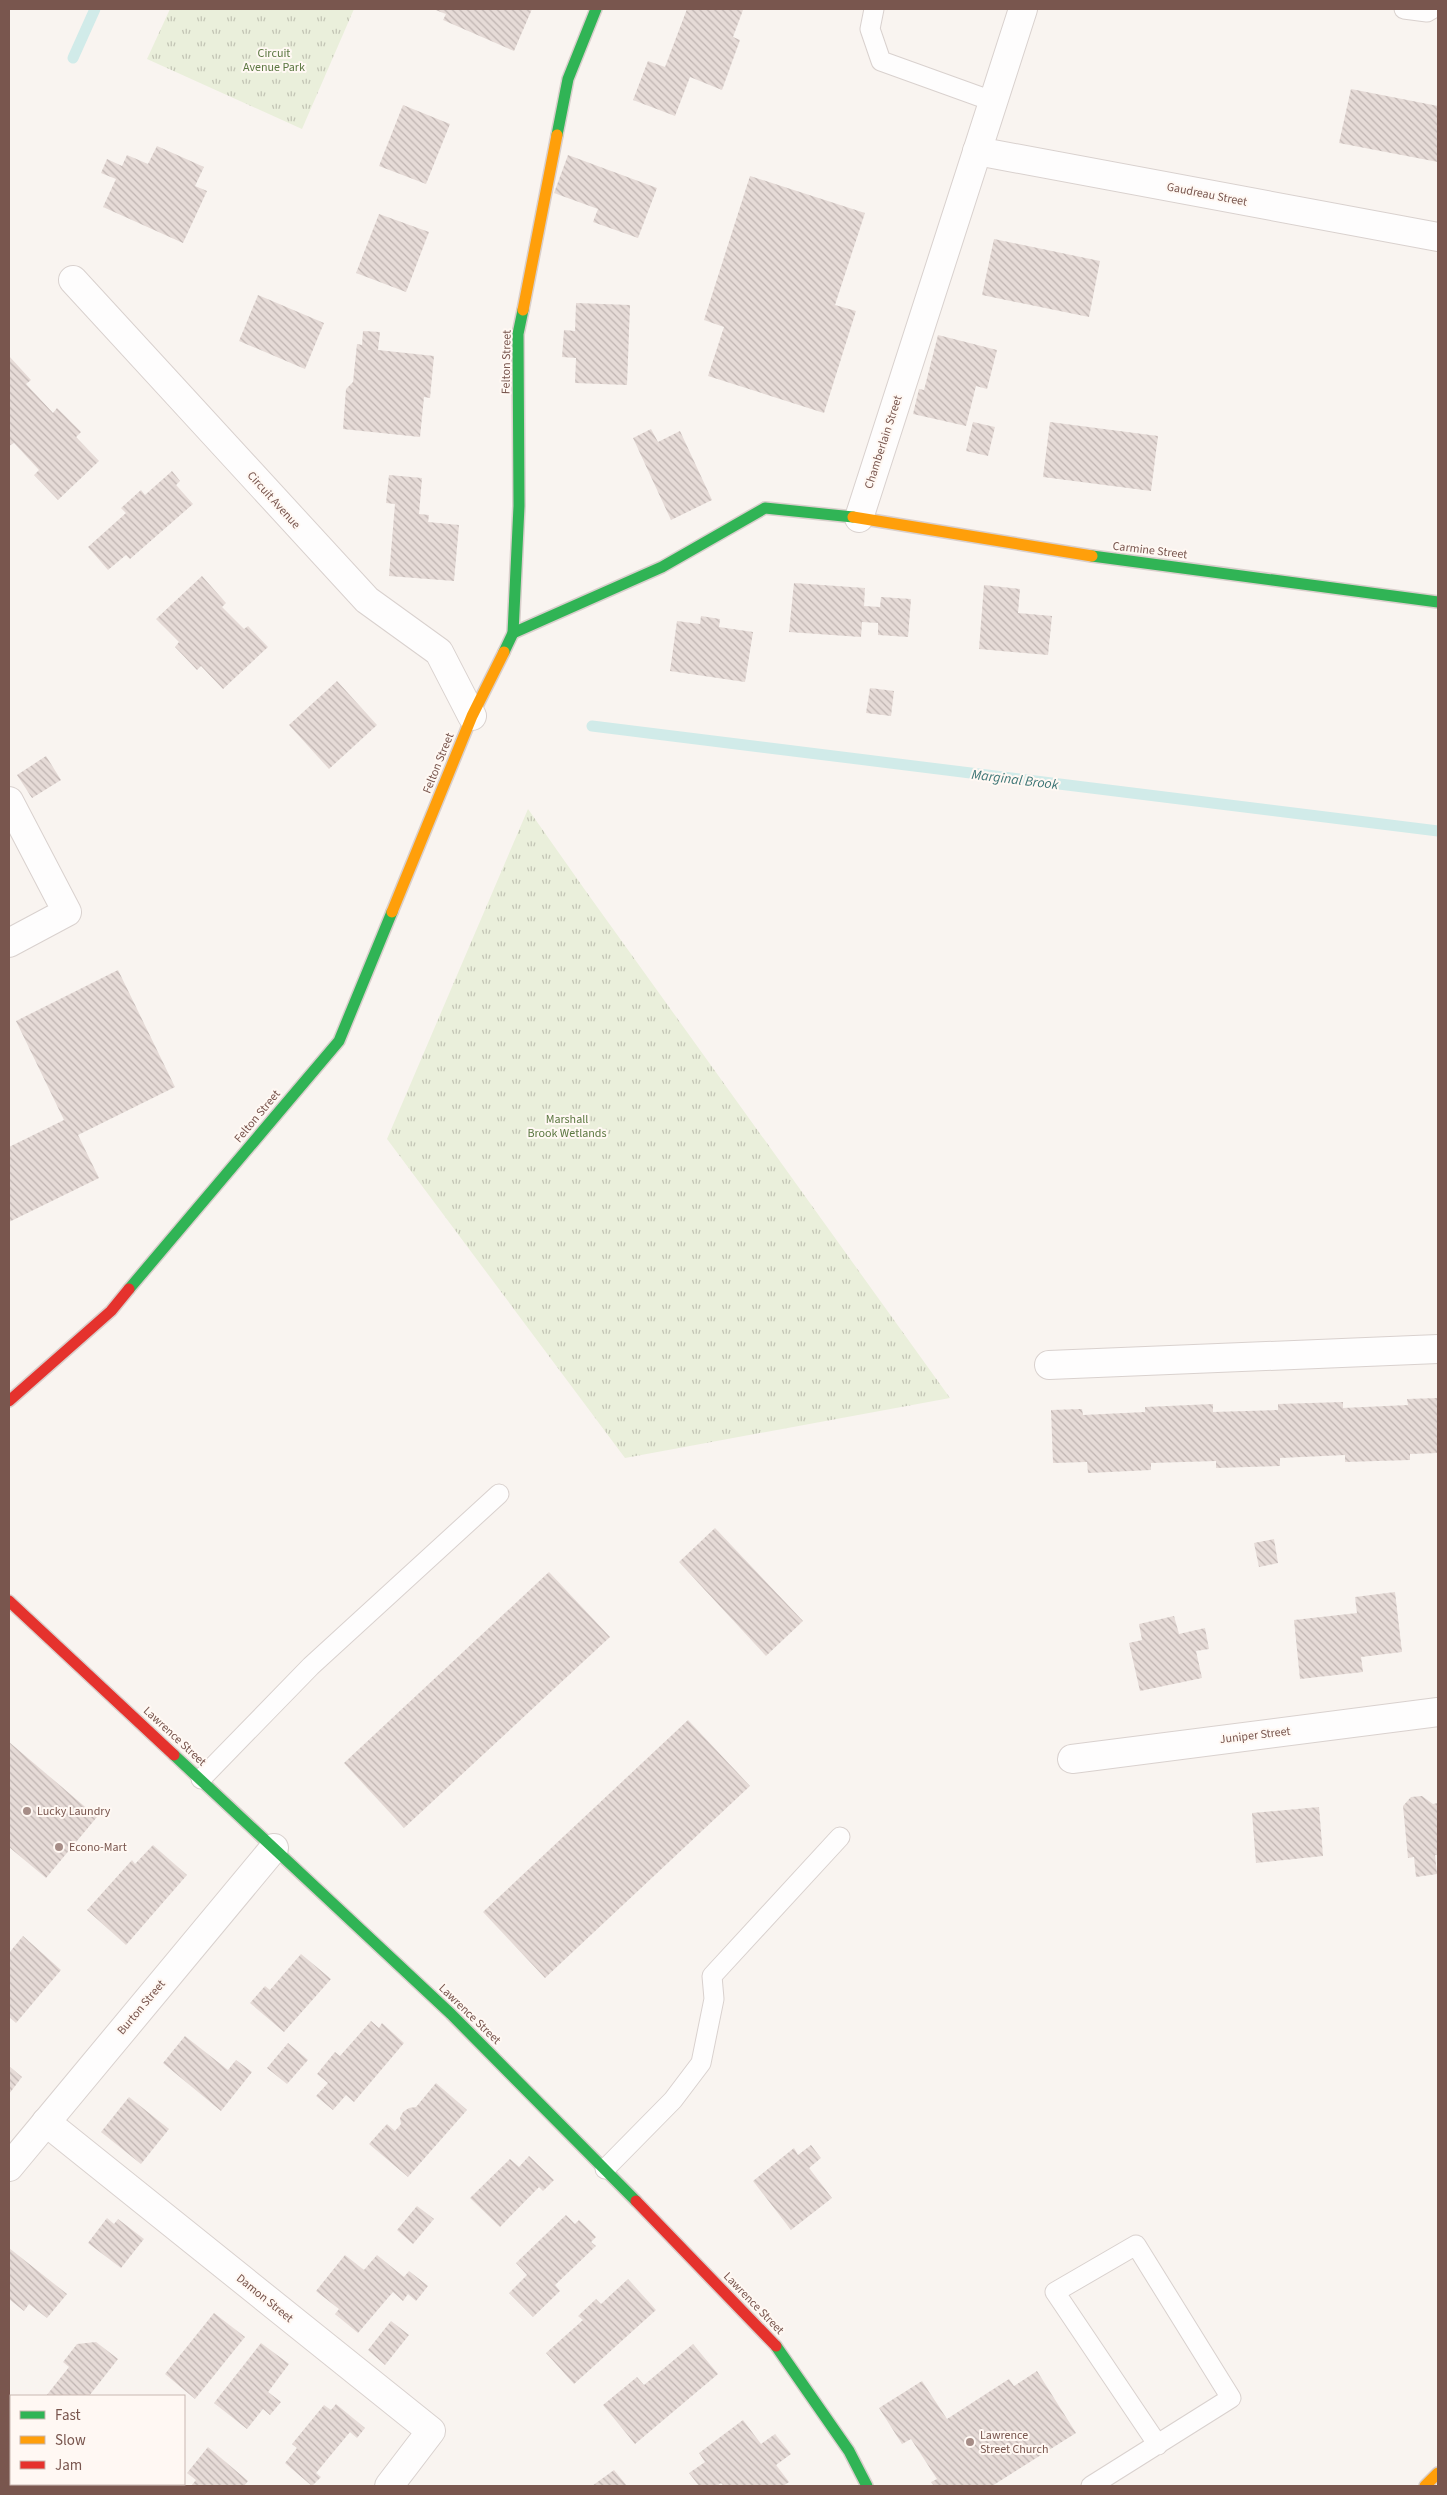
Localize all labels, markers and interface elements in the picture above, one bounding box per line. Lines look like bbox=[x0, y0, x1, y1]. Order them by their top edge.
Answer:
park label: Circuit Avenue Park bbox=[243, 45, 305, 76]
street label: Gaudreau Street bbox=[1165, 178, 1249, 211]
street label: Felton Street bbox=[497, 330, 516, 394]
street label: Chamberlain Street bbox=[860, 393, 907, 491]
street label: Circuit Avenue bbox=[243, 468, 304, 533]
street label: Carmine Street bbox=[1112, 537, 1188, 564]
street label: Felton Street bbox=[419, 730, 458, 796]
water label: Marginal Brook bbox=[970, 765, 1060, 795]
street label: Felton Street bbox=[230, 1086, 285, 1146]
park label: Marshall Brook Wetlands bbox=[527, 1111, 607, 1142]
street label: Lawrence Street bbox=[139, 1703, 210, 1770]
street label: Juniper Street bbox=[1219, 1723, 1291, 1748]
place label: Lucky Laundry bbox=[37, 1803, 111, 1820]
marker: Lucky Laundry bbox=[21, 1805, 33, 1817]
place label: Econo-Mart bbox=[69, 1839, 127, 1856]
marker: Econo-Mart bbox=[53, 1841, 65, 1853]
street label: Burton Street bbox=[113, 1976, 169, 2039]
street label: Lawrence Street bbox=[435, 1980, 505, 2049]
street label: Lawrence Street bbox=[719, 2268, 788, 2338]
street label: Damon Street bbox=[233, 2270, 297, 2327]
legend bbox=[10, 2395, 185, 2485]
text: Fast bbox=[55, 2405, 81, 2426]
place label: Lawrence Street Church bbox=[980, 2427, 1048, 2458]
text: Slow bbox=[55, 2430, 86, 2451]
marker: Lawrence Street Church bbox=[964, 2436, 976, 2448]
text: Jam bbox=[55, 2455, 82, 2476]

